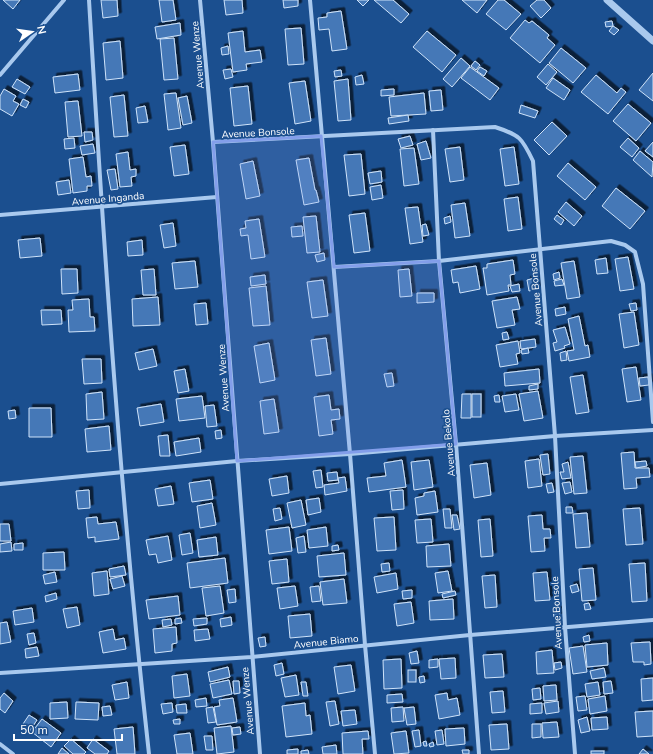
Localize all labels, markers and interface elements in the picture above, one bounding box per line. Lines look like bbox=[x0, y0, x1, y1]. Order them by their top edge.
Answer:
north arrow bbox=[12, 12, 52, 52]
street label: Avenue Wenze bbox=[188, 20, 208, 89]
text: N bbox=[33, 24, 49, 36]
street label: Avenue Bonsole bbox=[221, 124, 295, 142]
street label: Avenue Inganda bbox=[71, 189, 145, 209]
street label: Avenue Bonsole bbox=[526, 253, 546, 327]
street label: Avenue Wenze bbox=[215, 344, 233, 412]
street label: Avenue Bekolo bbox=[439, 408, 459, 477]
street label: Avenue Bonsole bbox=[548, 576, 566, 650]
street label: Avenue Biamo bbox=[293, 632, 360, 652]
street label: Avenue Wenze bbox=[238, 666, 258, 735]
scale bar bbox=[14, 716, 122, 742]
text: 50 m bbox=[20, 722, 48, 738]

